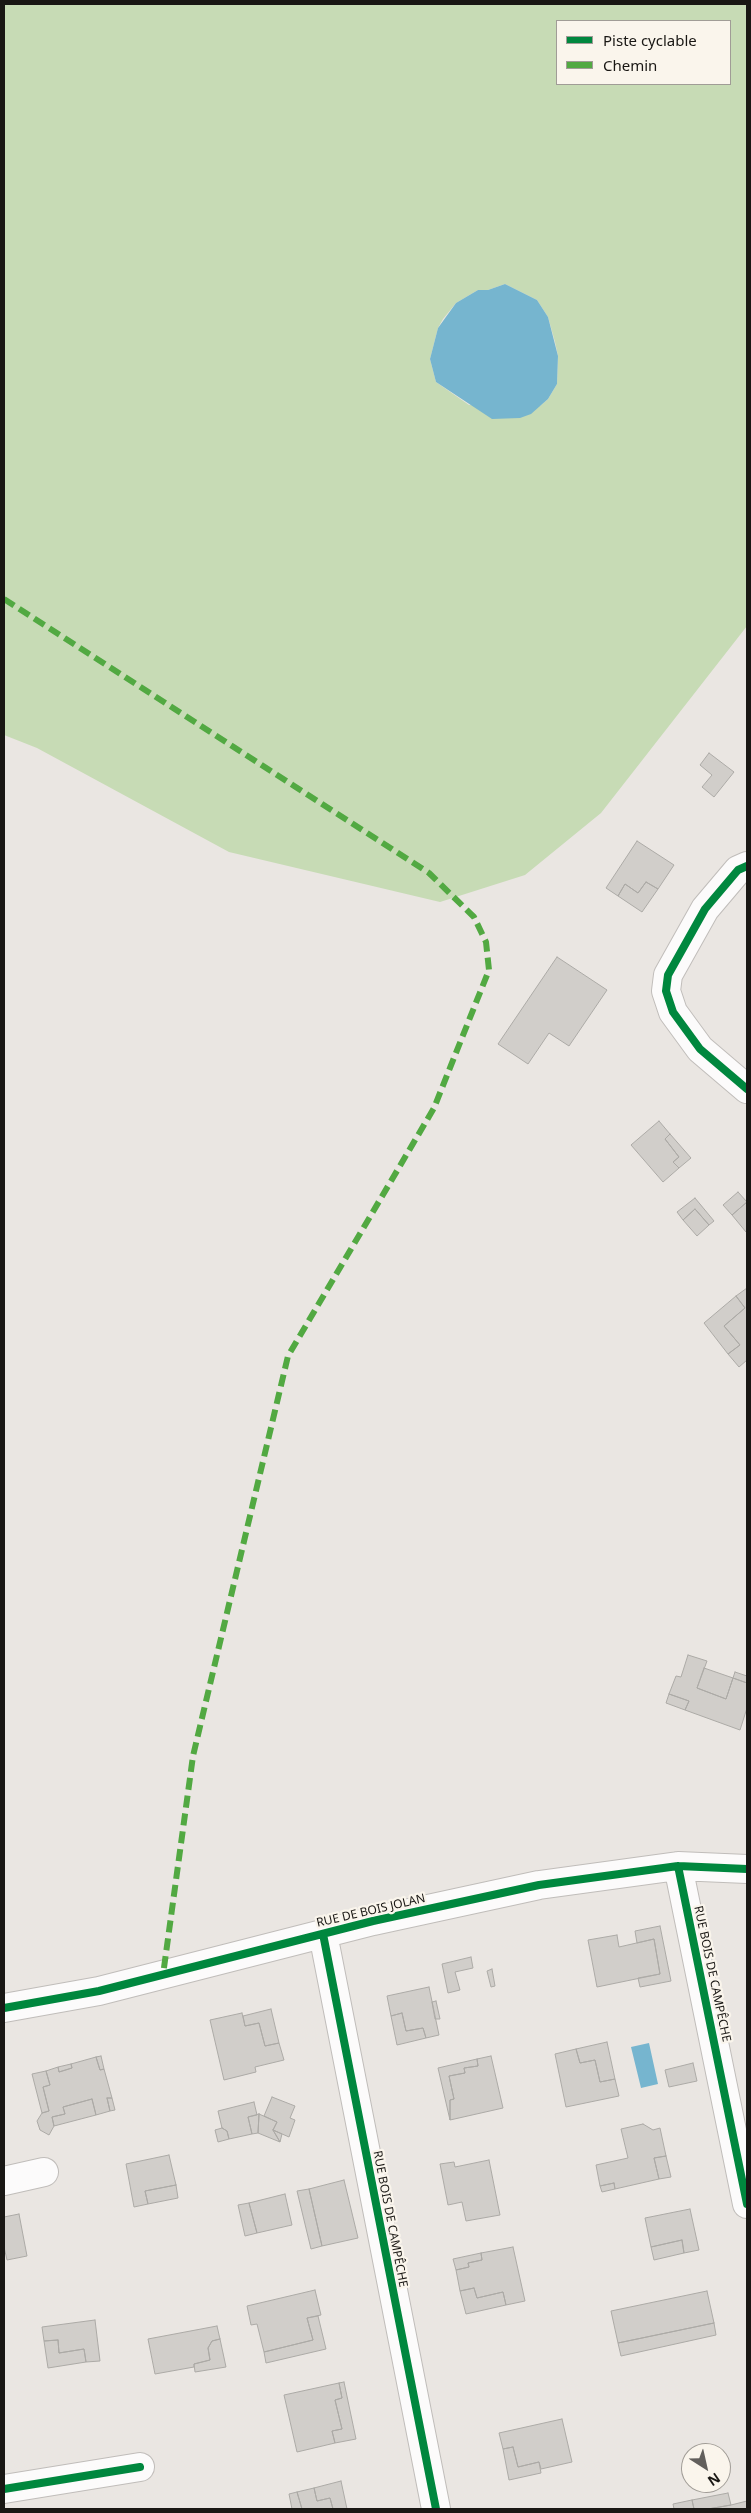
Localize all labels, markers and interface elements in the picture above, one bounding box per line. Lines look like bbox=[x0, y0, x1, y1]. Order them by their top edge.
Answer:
legend bbox=[556, 20, 731, 85]
text: Piste cyclable bbox=[603, 30, 697, 50]
text: Chemin bbox=[603, 55, 657, 75]
street label: RUE DE BOIS JOLAN bbox=[315, 1891, 427, 1931]
street label: RUE BOIS DE CAMPÊCHE bbox=[691, 1905, 733, 2043]
street label: RUE BOIS DE CAMPÊCHE bbox=[370, 2150, 410, 2288]
north arrow bbox=[681, 2443, 731, 2493]
text: N bbox=[704, 2469, 724, 2491]

